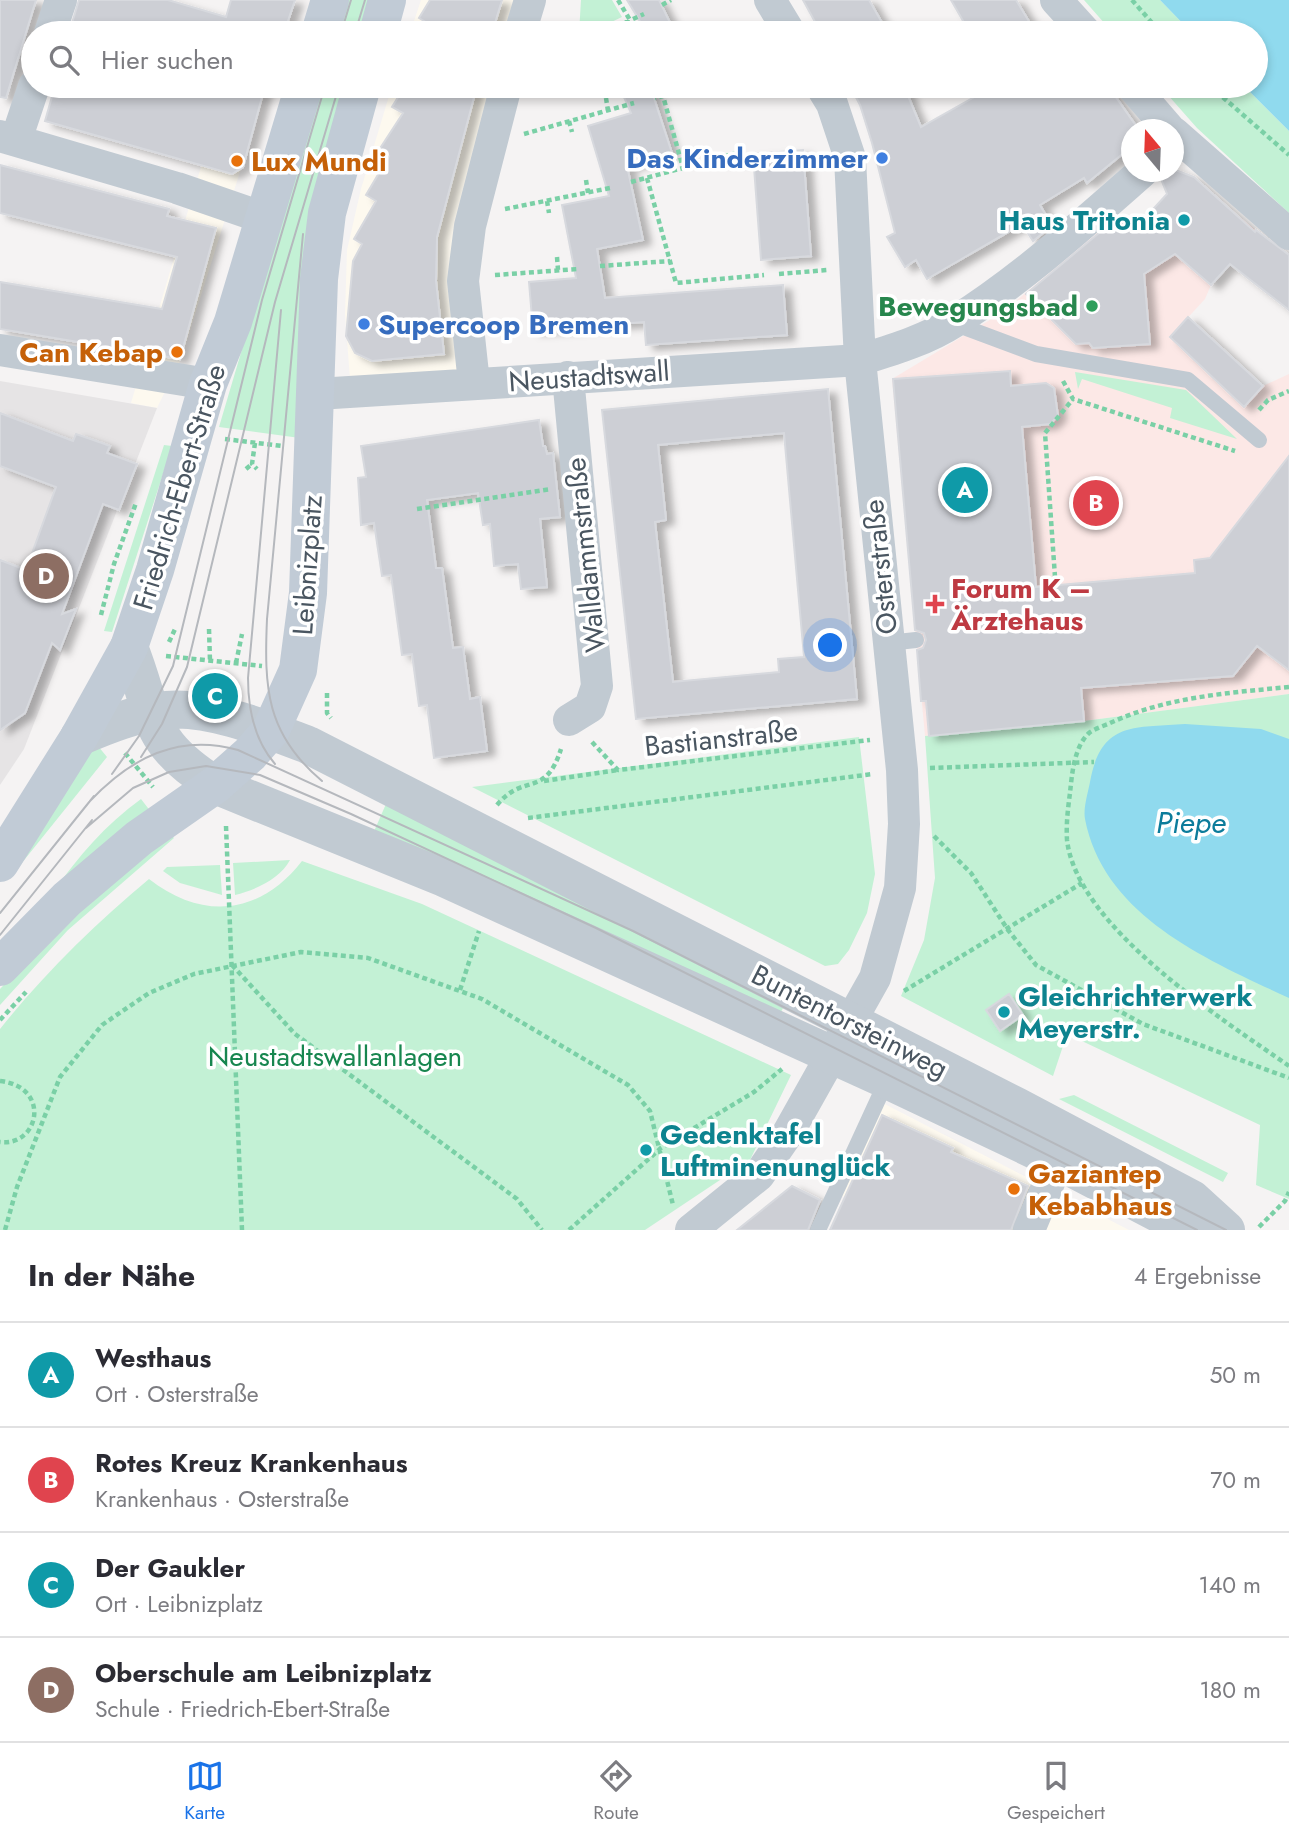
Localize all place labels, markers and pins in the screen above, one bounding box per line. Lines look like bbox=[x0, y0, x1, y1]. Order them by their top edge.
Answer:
place label: Das Kinderzimmer bbox=[626, 138, 868, 179]
place label: Lux Mundi bbox=[251, 141, 387, 182]
marker: Das Kinderzimmer bbox=[874, 150, 890, 166]
marker: Lux Mundi bbox=[229, 153, 245, 169]
place label: Haus Tritonia bbox=[999, 200, 1170, 241]
marker: Haus Tritonia bbox=[1176, 212, 1192, 228]
place label: Bewegungsbad bbox=[878, 286, 1078, 327]
marker: Bewegungsbad bbox=[1084, 298, 1100, 314]
place label: Supercoop Bremen bbox=[378, 304, 629, 345]
marker: Supercoop Bremen bbox=[356, 316, 372, 332]
place label: Can Kebap bbox=[19, 332, 163, 373]
marker: Can Kebap bbox=[169, 344, 185, 360]
pin: A bbox=[942, 464, 988, 516]
pin: B bbox=[1073, 477, 1119, 529]
pin: D bbox=[23, 550, 69, 602]
place label: Forum K – Ärztehaus bbox=[950, 568, 1091, 641]
marker: Forum K – Ärztehaus bbox=[925, 594, 945, 614]
pin: C bbox=[192, 670, 238, 722]
place label: Gleichrichterwerk Meyerstr. bbox=[1018, 976, 1253, 1049]
marker: Gleichrichterwerk Meyerstr. bbox=[996, 1004, 1012, 1020]
place label: Gedenktafel Luftminenunglück bbox=[660, 1114, 891, 1187]
marker: Gedenktafel Luftminenunglück bbox=[638, 1142, 654, 1158]
place label: Gaziantep Kebabhaus bbox=[1028, 1153, 1173, 1226]
marker: Gaziantep Kebabhaus bbox=[1006, 1181, 1022, 1197]

